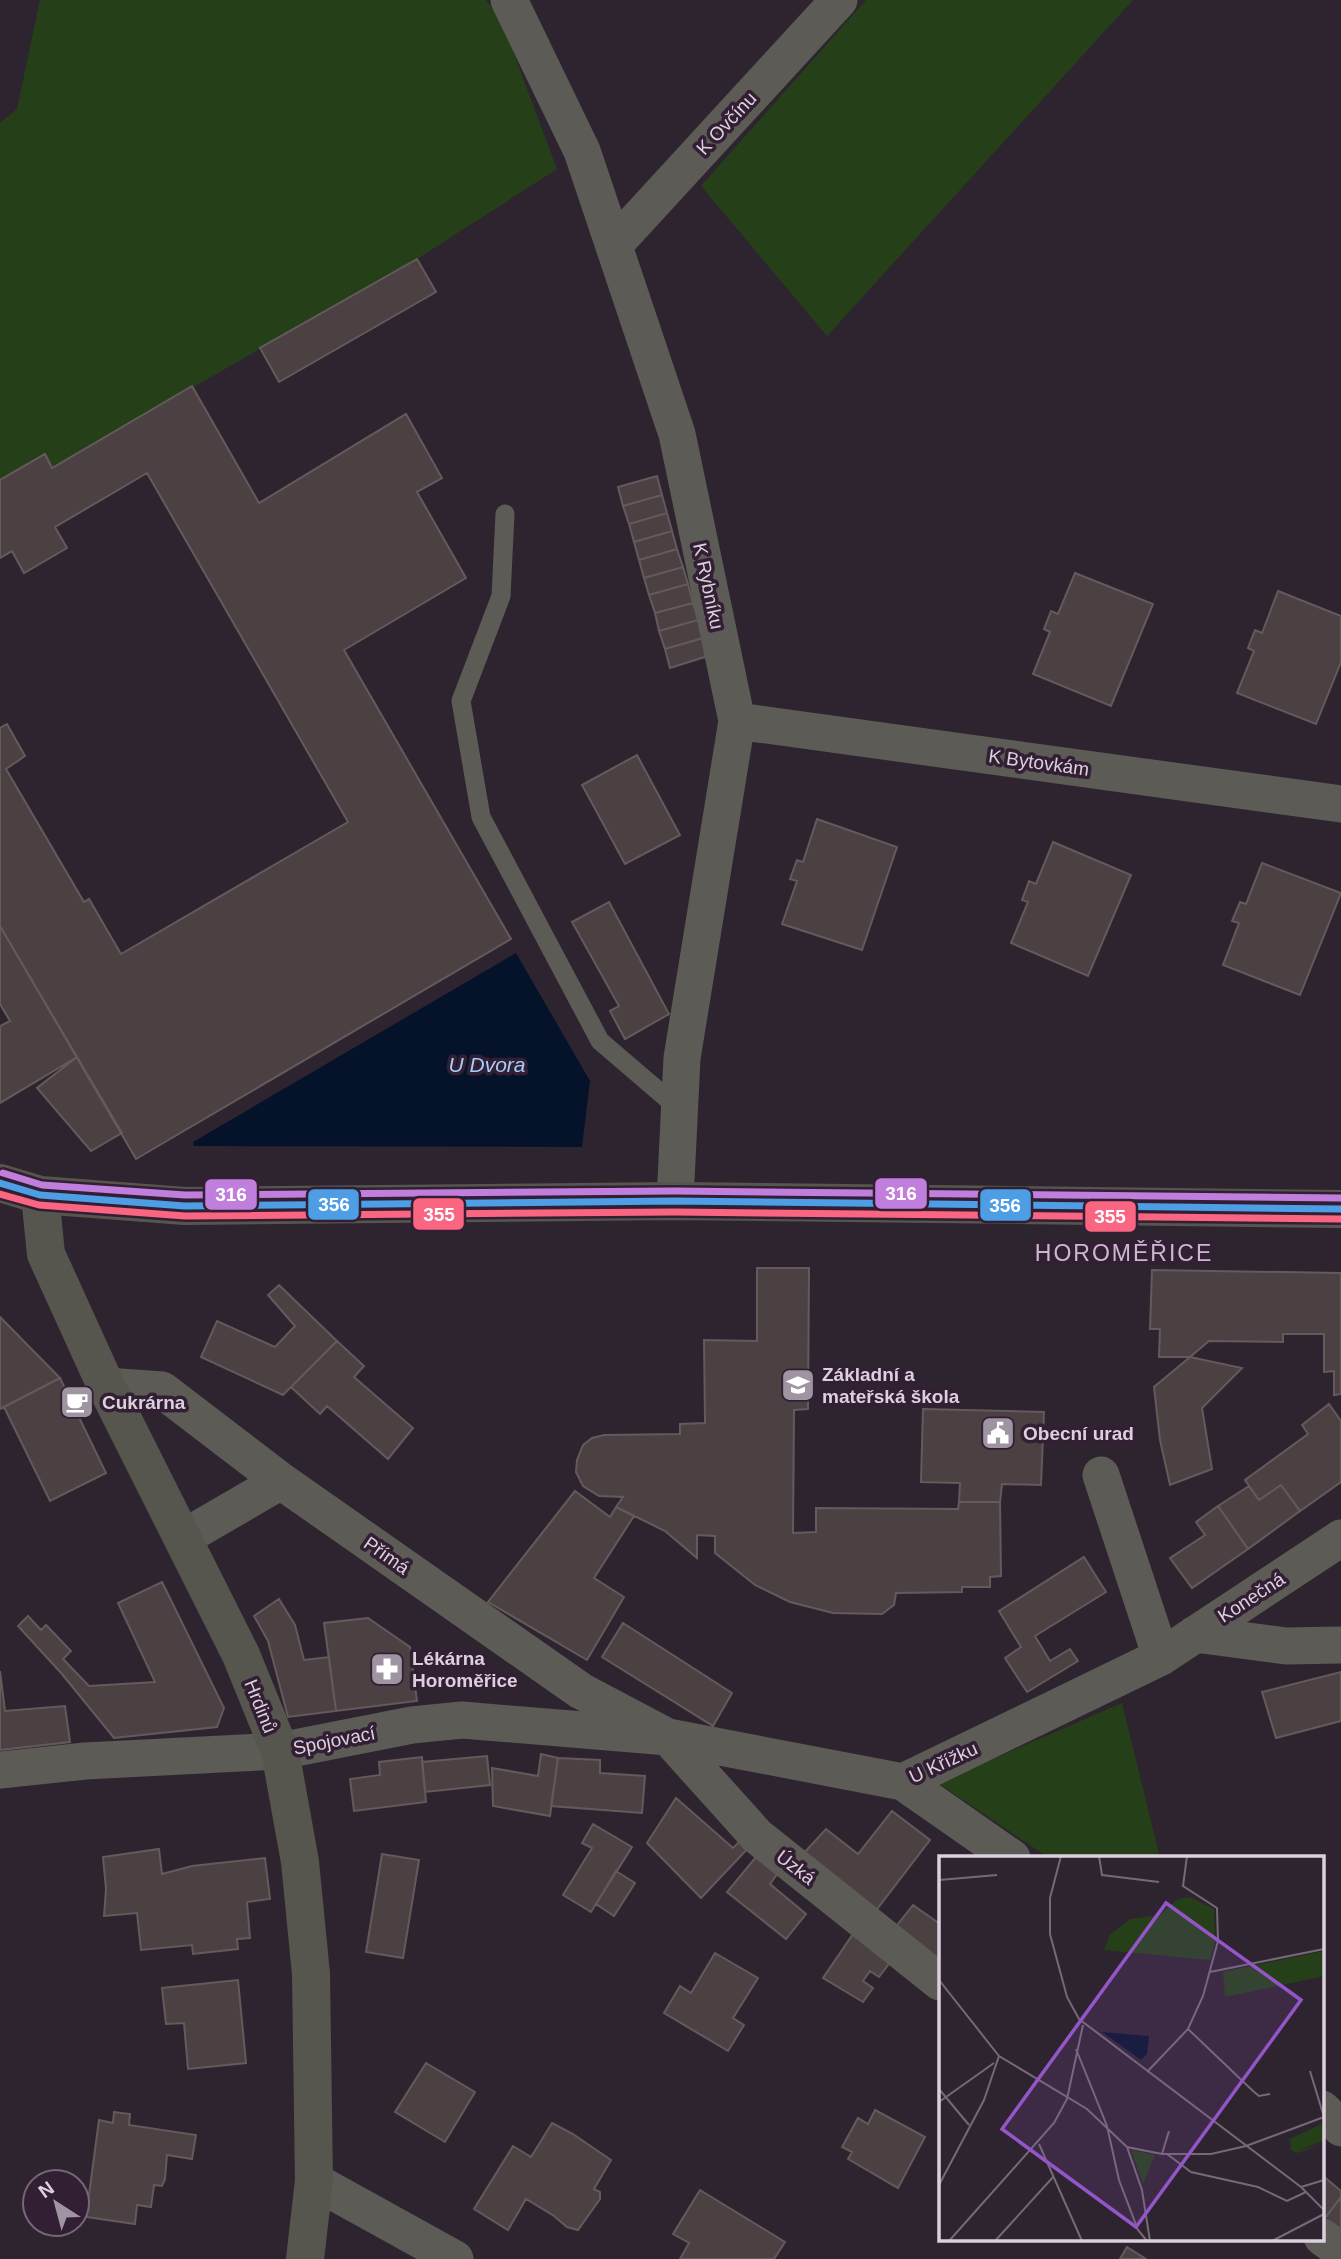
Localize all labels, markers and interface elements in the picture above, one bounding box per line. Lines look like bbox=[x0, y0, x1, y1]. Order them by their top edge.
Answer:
street label: K Ovčínu bbox=[692, 88, 761, 159]
street label: K Rybníku bbox=[689, 541, 728, 631]
street label: K Bytovkám bbox=[987, 745, 1091, 780]
water label: U Dvora bbox=[448, 1053, 526, 1076]
line badge: 316 bbox=[874, 1177, 928, 1210]
line badge: 316 bbox=[204, 1178, 258, 1211]
text: 316 bbox=[885, 1183, 917, 1204]
text: 316 bbox=[215, 1184, 247, 1205]
line badge: 356 bbox=[307, 1188, 360, 1221]
line badge: 356 bbox=[979, 1188, 1032, 1222]
text: 356 bbox=[318, 1194, 350, 1215]
text: 356 bbox=[989, 1195, 1021, 1216]
line badge: 355 bbox=[412, 1197, 465, 1231]
line badge: 355 bbox=[1084, 1200, 1137, 1233]
text: 355 bbox=[423, 1204, 455, 1225]
text: 355 bbox=[1094, 1206, 1126, 1227]
district label: HOROMĚŘICE bbox=[1035, 1240, 1213, 1266]
place label: Základní a mateřská škola bbox=[822, 1364, 960, 1407]
school or university icon: Základní a mateřská škola bbox=[779, 1366, 817, 1404]
cafe icon: Cukrárna bbox=[58, 1383, 96, 1421]
place label: Cukrárna bbox=[102, 1392, 186, 1413]
public building icon: Obecní urad bbox=[979, 1414, 1017, 1452]
place label: Obecní urad bbox=[1023, 1423, 1134, 1444]
street label: Přímá bbox=[360, 1532, 414, 1579]
street label: Konečná bbox=[1214, 1568, 1289, 1627]
place label: Lékárna Horoměřice bbox=[412, 1648, 518, 1691]
pharmacy icon: Lékárna Horoměřice bbox=[368, 1650, 406, 1688]
street label: Hrdinů bbox=[240, 1676, 281, 1736]
street label: Spojovací bbox=[291, 1722, 378, 1759]
street label: U Křížku bbox=[906, 1738, 981, 1787]
street label: Úzká bbox=[772, 1846, 820, 1889]
inset map bbox=[939, 1856, 1324, 2242]
north arrow bbox=[21, 2168, 91, 2238]
text: N bbox=[35, 2177, 58, 2202]

